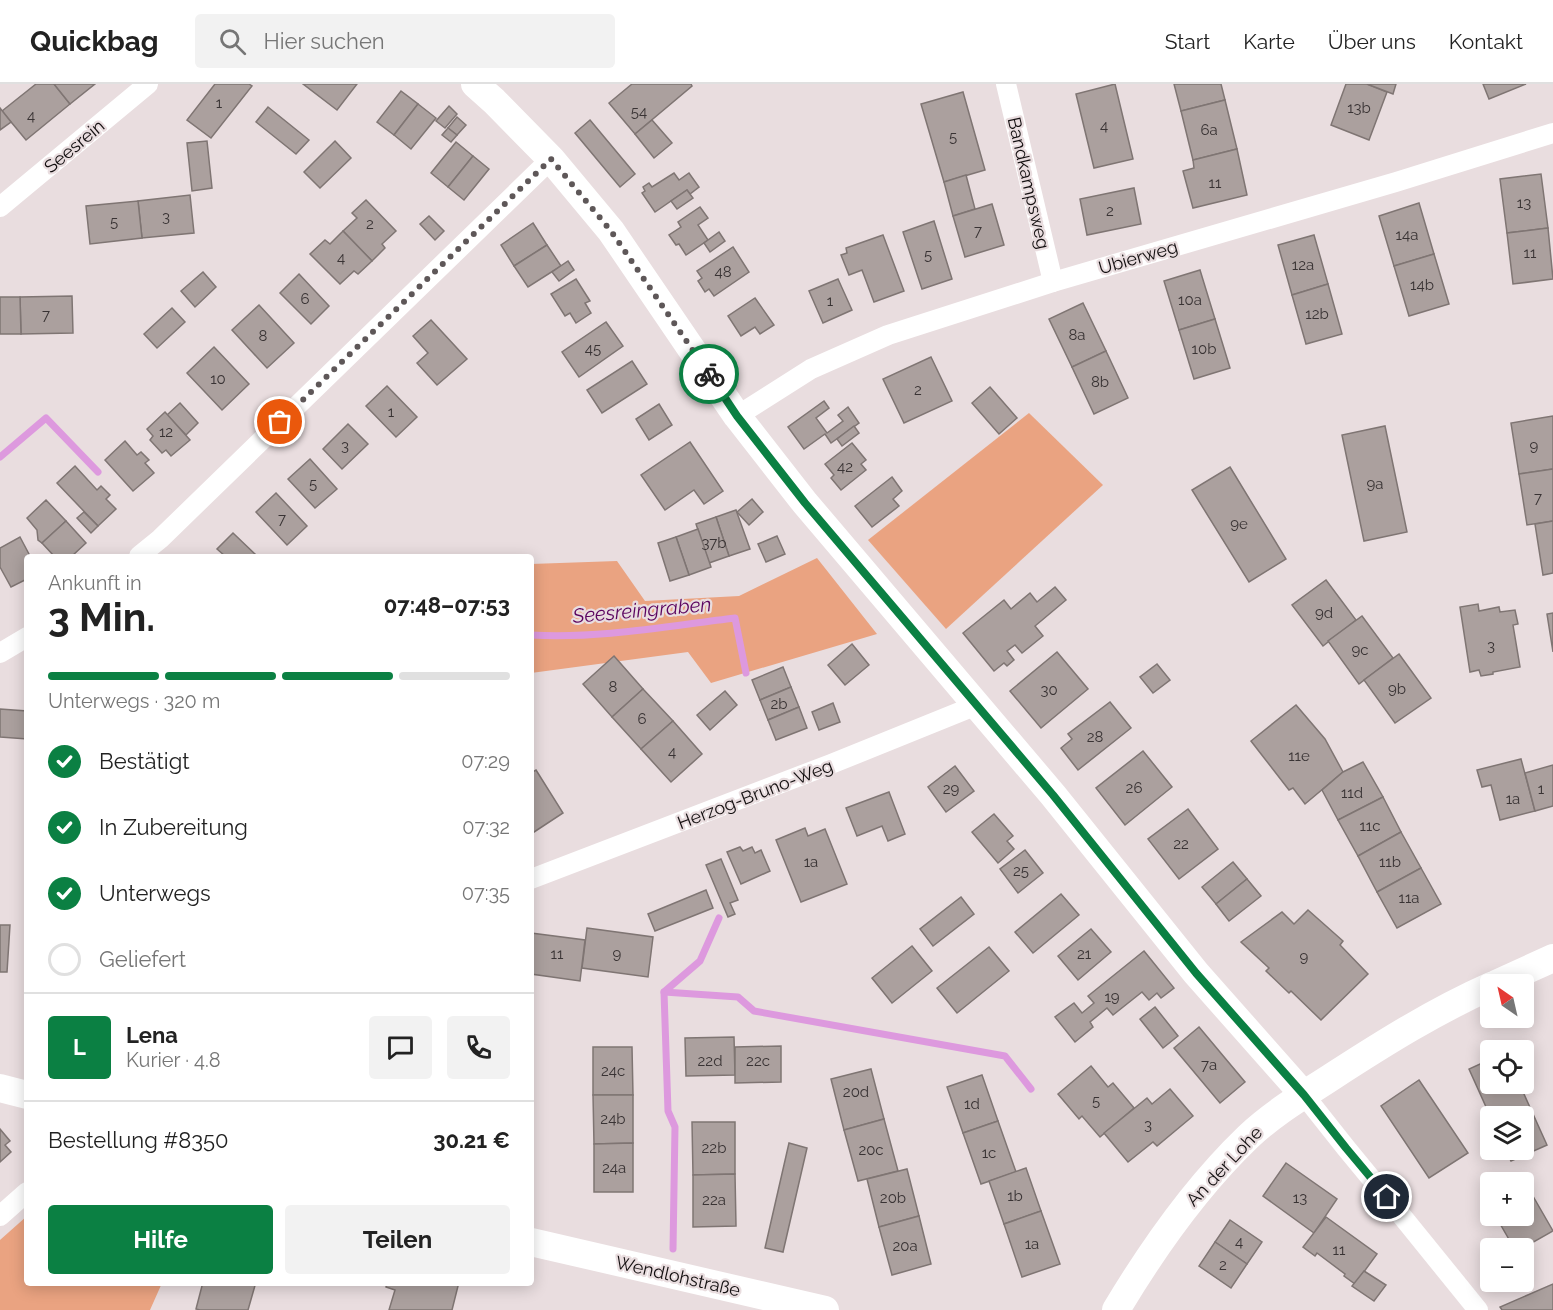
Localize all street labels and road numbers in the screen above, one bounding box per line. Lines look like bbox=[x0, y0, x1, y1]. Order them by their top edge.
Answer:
street label: Seesrein bbox=[40, 115, 108, 177]
street label: Bandkampsweg bbox=[1004, 115, 1054, 251]
street label: Ubierweg bbox=[1096, 236, 1180, 278]
street label: Herzog-Bruno-Weg bbox=[674, 755, 836, 833]
street label: An der Lohe bbox=[1182, 1121, 1267, 1210]
street label: Wendlohstraße bbox=[614, 1251, 743, 1301]

